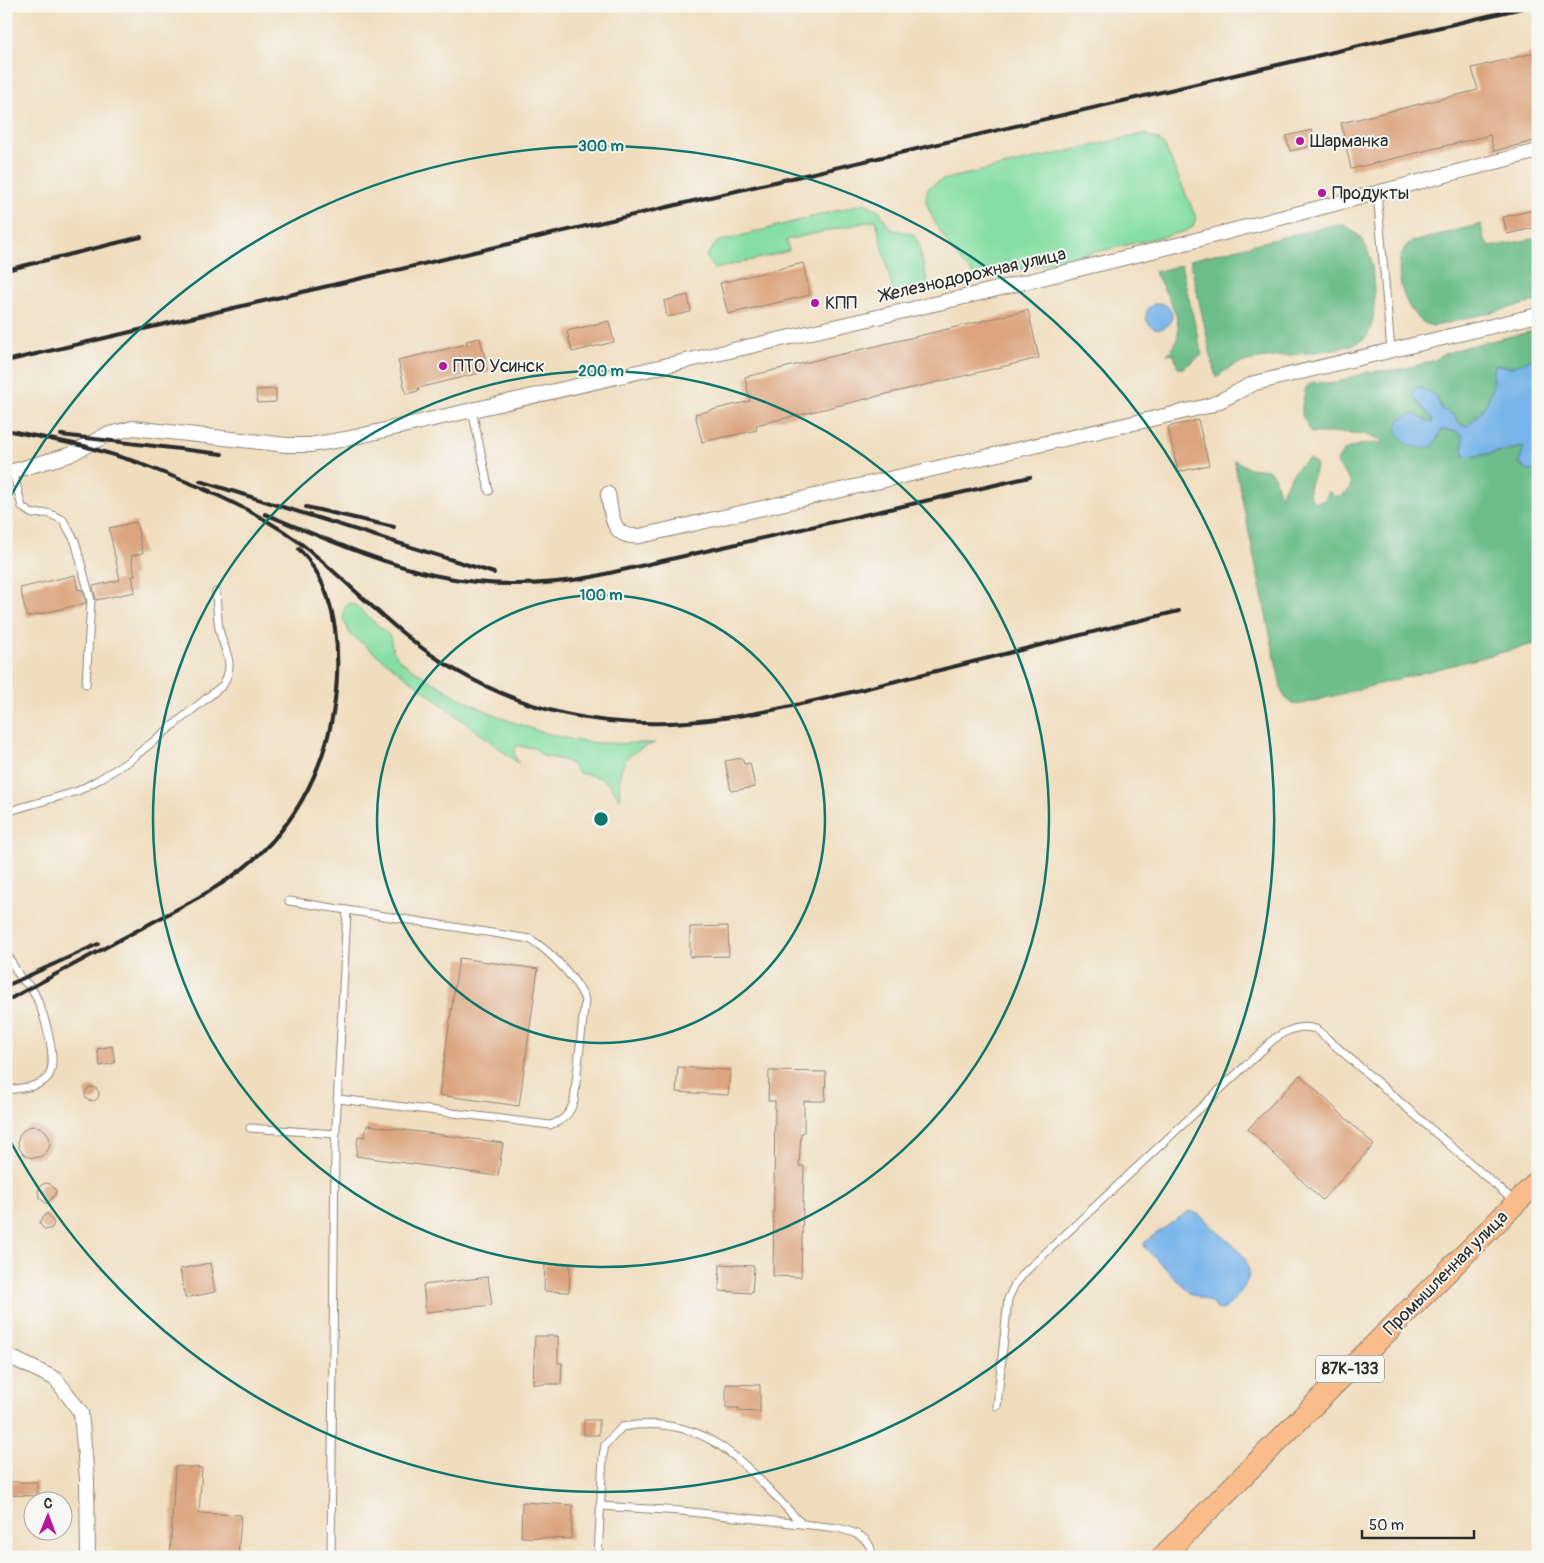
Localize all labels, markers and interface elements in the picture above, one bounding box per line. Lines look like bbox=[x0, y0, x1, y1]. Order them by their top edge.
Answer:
place label: Шарманка bbox=[1310, 130, 1388, 153]
marker: Шарманка bbox=[1294, 135, 1306, 147]
text: 300 m bbox=[578, 137, 624, 156]
place label: Прoдукты bbox=[1332, 182, 1409, 205]
marker: Прoдукты bbox=[1316, 187, 1328, 199]
street label: Железнодорожная улица bbox=[875, 242, 1068, 308]
place label: КПП bbox=[825, 292, 857, 315]
marker: КПП bbox=[809, 297, 821, 309]
place label: ПТО Усинск bbox=[453, 355, 545, 378]
marker: ПТО Усинск bbox=[437, 360, 449, 372]
text: 200 m bbox=[578, 362, 624, 381]
text: 100 m bbox=[580, 586, 622, 605]
centre of rings bbox=[592, 810, 610, 828]
street label: Промышленная улица bbox=[1379, 1206, 1513, 1340]
road number: 87К-133 bbox=[1316, 1356, 1384, 1382]
north arrow bbox=[22, 1490, 72, 1540]
text: С bbox=[44, 1495, 53, 1512]
scale bar bbox=[1362, 1508, 1474, 1540]
text: 50 m bbox=[1369, 1516, 1404, 1535]

